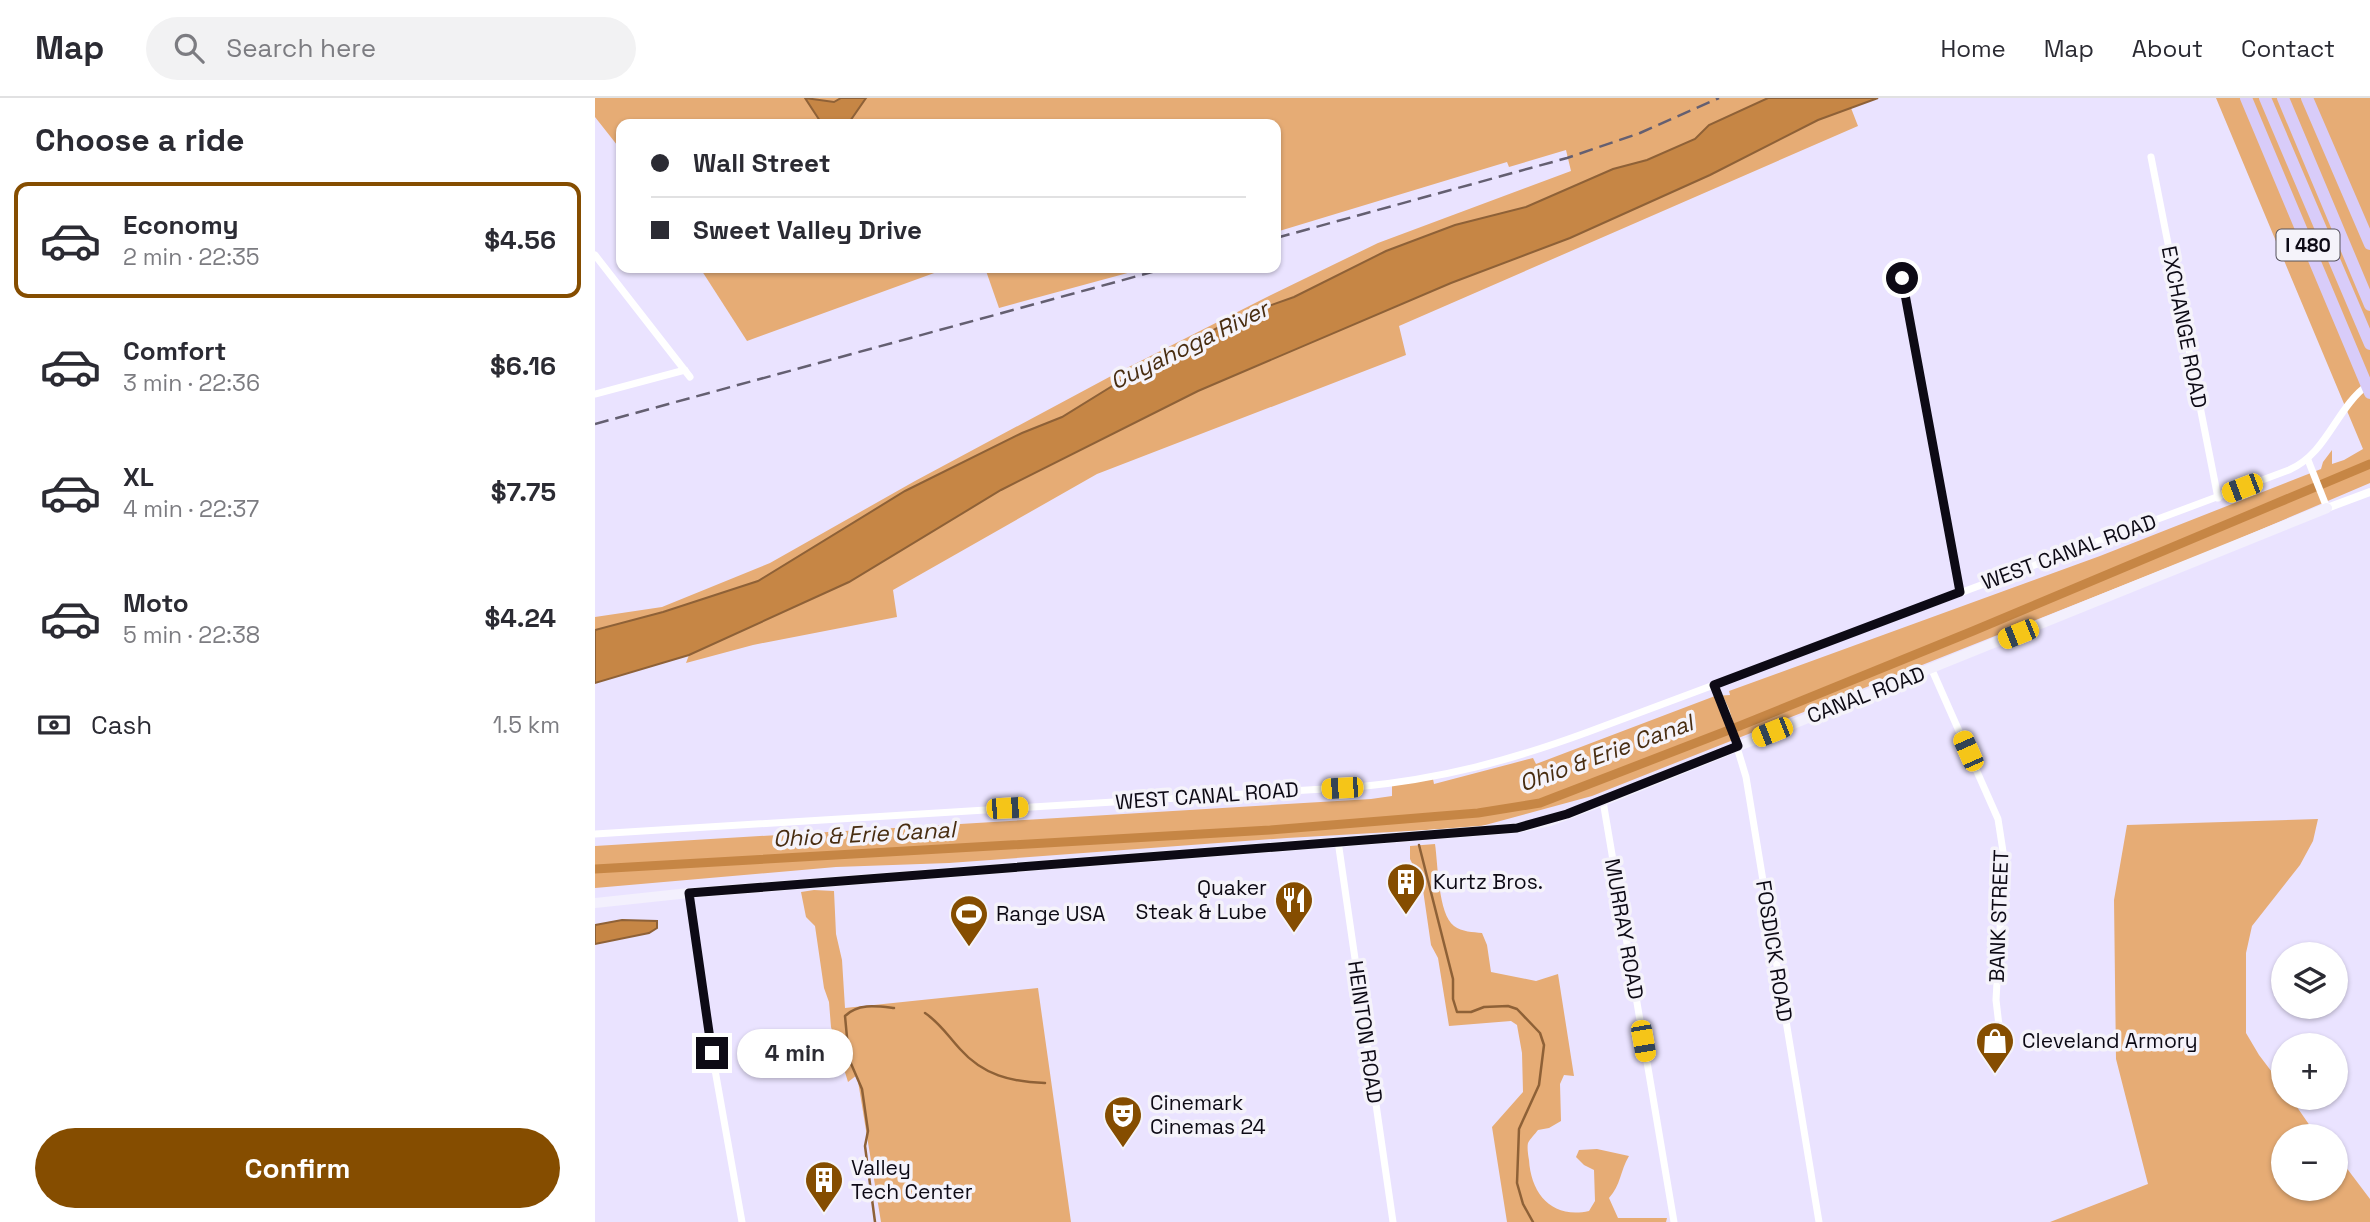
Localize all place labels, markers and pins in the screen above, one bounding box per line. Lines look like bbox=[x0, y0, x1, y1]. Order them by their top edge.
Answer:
building icon: Kurtz Bros. bbox=[1385, 861, 1427, 916]
place label: Kurtz Bros. bbox=[1433, 868, 1543, 895]
place label: Quaker Steak & Lube bbox=[1135, 874, 1267, 925]
restaurant icon: Quaker Steak & Lube bbox=[1273, 879, 1315, 934]
sports icon: Range USA bbox=[948, 893, 990, 948]
place label: Range USA bbox=[996, 900, 1106, 927]
shop icon: Cleveland Armory bbox=[1974, 1020, 2016, 1075]
place label: Cleveland Armory bbox=[2022, 1027, 2198, 1054]
place label: Cinemark Cinemas 24 bbox=[1150, 1089, 1266, 1140]
theatre icon: Cinemark Cinemas 24 bbox=[1102, 1094, 1144, 1149]
place label: Valley Tech Center bbox=[851, 1154, 973, 1205]
building icon: Valley Tech Center bbox=[803, 1159, 845, 1214]

